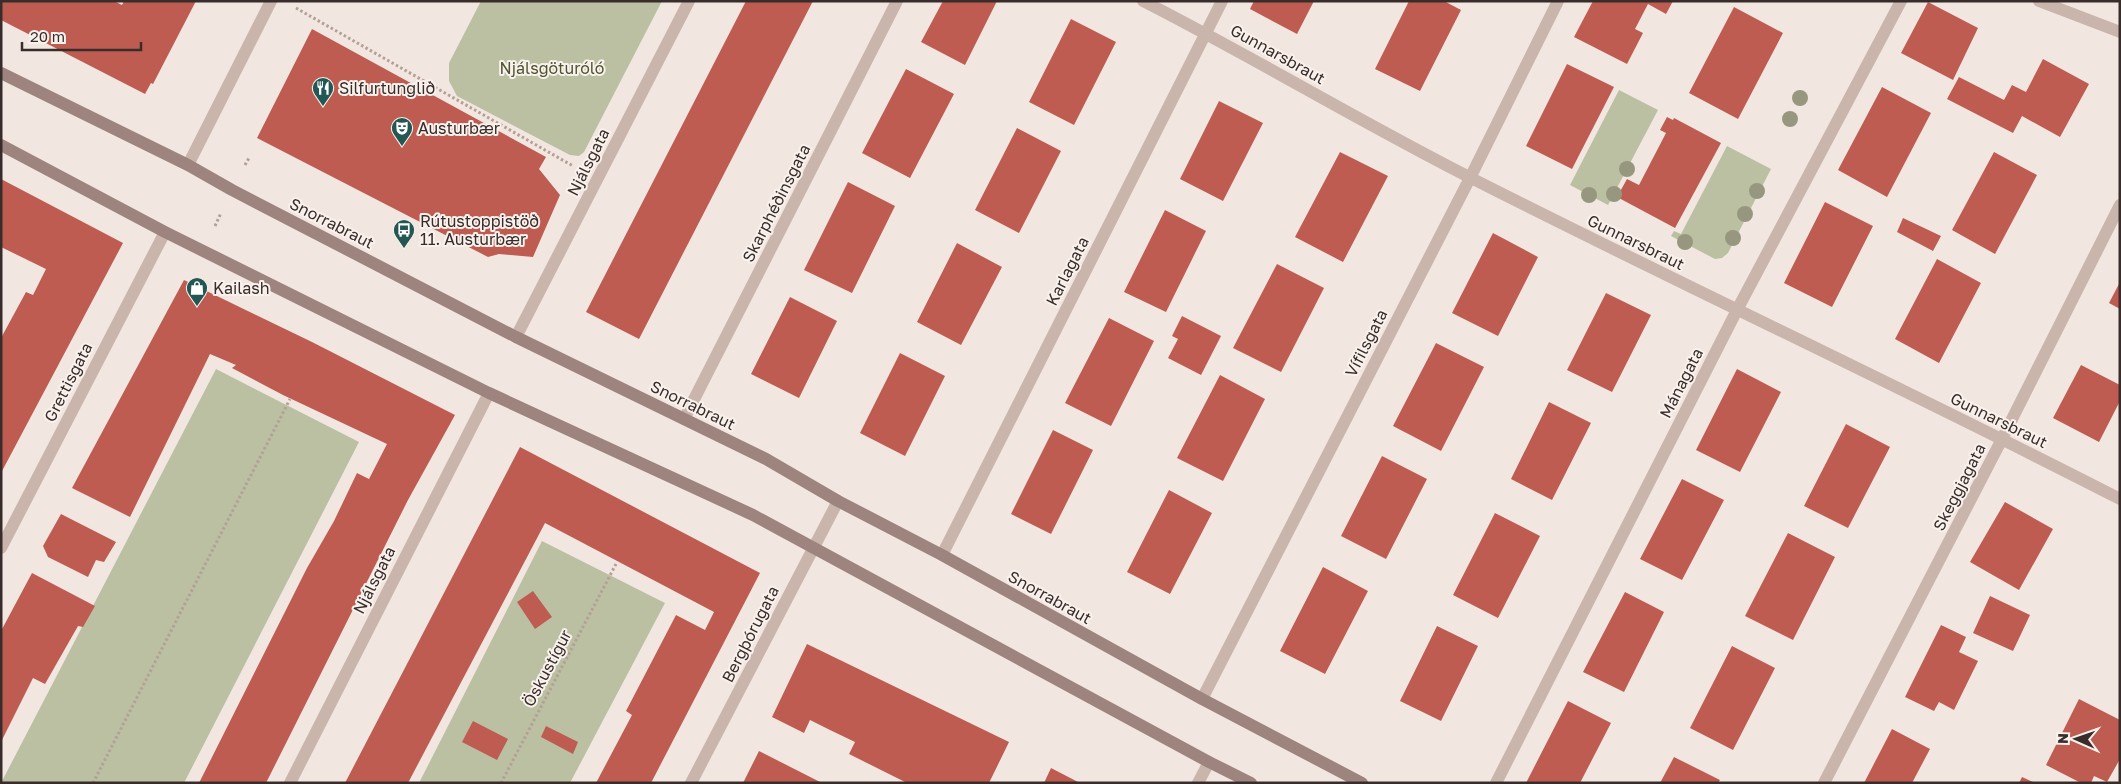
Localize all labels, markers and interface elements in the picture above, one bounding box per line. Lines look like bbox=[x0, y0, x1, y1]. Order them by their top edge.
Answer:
scale bar bbox=[22, 20, 141, 52]
street label: Gunnarsbraut bbox=[1227, 20, 1329, 88]
text: 20 m bbox=[30, 27, 65, 45]
park label: Njálsgöturóló bbox=[500, 58, 604, 78]
restaurant icon: Silfurtunglið bbox=[311, 76, 335, 107]
place label: Silfurtunglið bbox=[339, 78, 435, 98]
theatre icon: Austurbær bbox=[390, 116, 414, 147]
place label: Austurbær bbox=[418, 118, 500, 138]
street label: Njálsgata bbox=[562, 125, 614, 199]
street label: Skarphéðinsgata bbox=[738, 141, 814, 265]
street label: Snorrabraut bbox=[286, 193, 378, 253]
street label: Gunnarsbraut bbox=[1584, 210, 1688, 274]
place label: Rútustoppistöð 11. Austurbær bbox=[420, 211, 539, 249]
bus stop icon: Rútustoppistöð 11. Austurbær bbox=[392, 218, 416, 249]
street label: Karlagata bbox=[1041, 233, 1093, 309]
shop icon: Kailash bbox=[185, 276, 209, 307]
place label: Kailash bbox=[213, 278, 270, 298]
street label: Vífilsgata bbox=[1340, 306, 1392, 380]
street label: Grettisgata bbox=[40, 339, 96, 425]
street label: Mánagata bbox=[1655, 345, 1707, 421]
street label: Snorrabraut bbox=[647, 376, 739, 434]
street label: Gunnarsbraut bbox=[1947, 388, 2051, 452]
street label: Skeggjagata bbox=[1928, 440, 1990, 534]
street label: Njálsgata bbox=[348, 543, 400, 617]
street label: Snorrabraut bbox=[1005, 566, 1095, 628]
street label: Bergþórugata bbox=[717, 582, 783, 686]
street label: Öskustígur bbox=[518, 626, 576, 710]
north arrow bbox=[2051, 714, 2101, 764]
text: N bbox=[2054, 733, 2071, 744]

